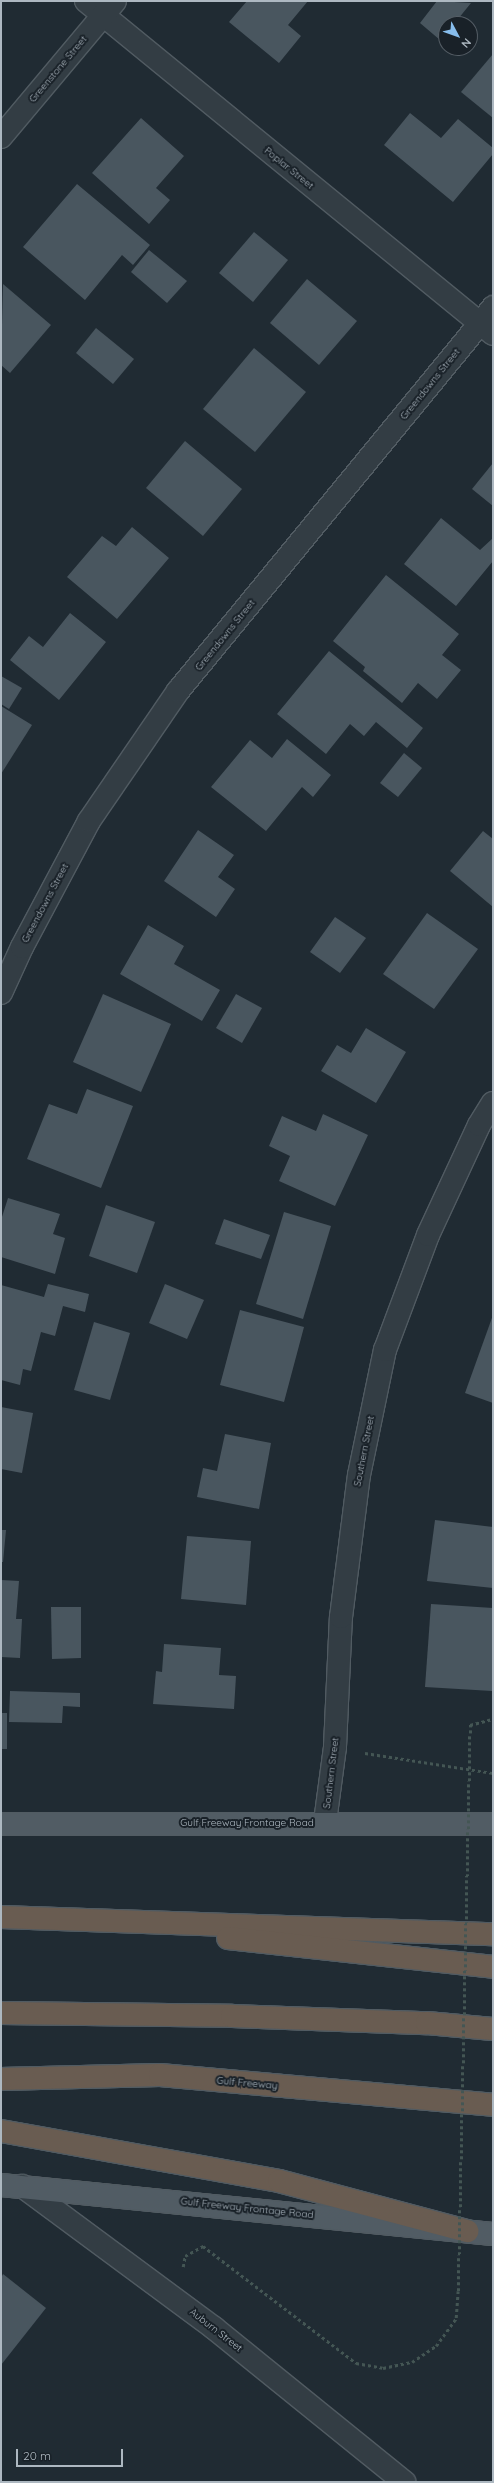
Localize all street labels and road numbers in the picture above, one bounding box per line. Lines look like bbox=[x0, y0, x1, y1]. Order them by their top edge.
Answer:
street label: Greenstone Street bbox=[27, 33, 89, 105]
street label: Poplar Street bbox=[262, 144, 316, 192]
street label: Greendowns Street bbox=[398, 346, 462, 422]
street label: Greendowns Street bbox=[193, 597, 257, 673]
street label: Greendowns Street bbox=[19, 861, 71, 945]
street label: Southern Street bbox=[351, 1415, 377, 1487]
street label: Southern Street bbox=[321, 1737, 341, 1809]
street label: Gulf Freeway Frontage Road bbox=[180, 1817, 314, 1829]
street label: Gulf Freeway bbox=[216, 2074, 278, 2092]
street label: Gulf Freeway Frontage Road bbox=[180, 2195, 314, 2221]
street label: Auburn Street bbox=[187, 2306, 245, 2354]

